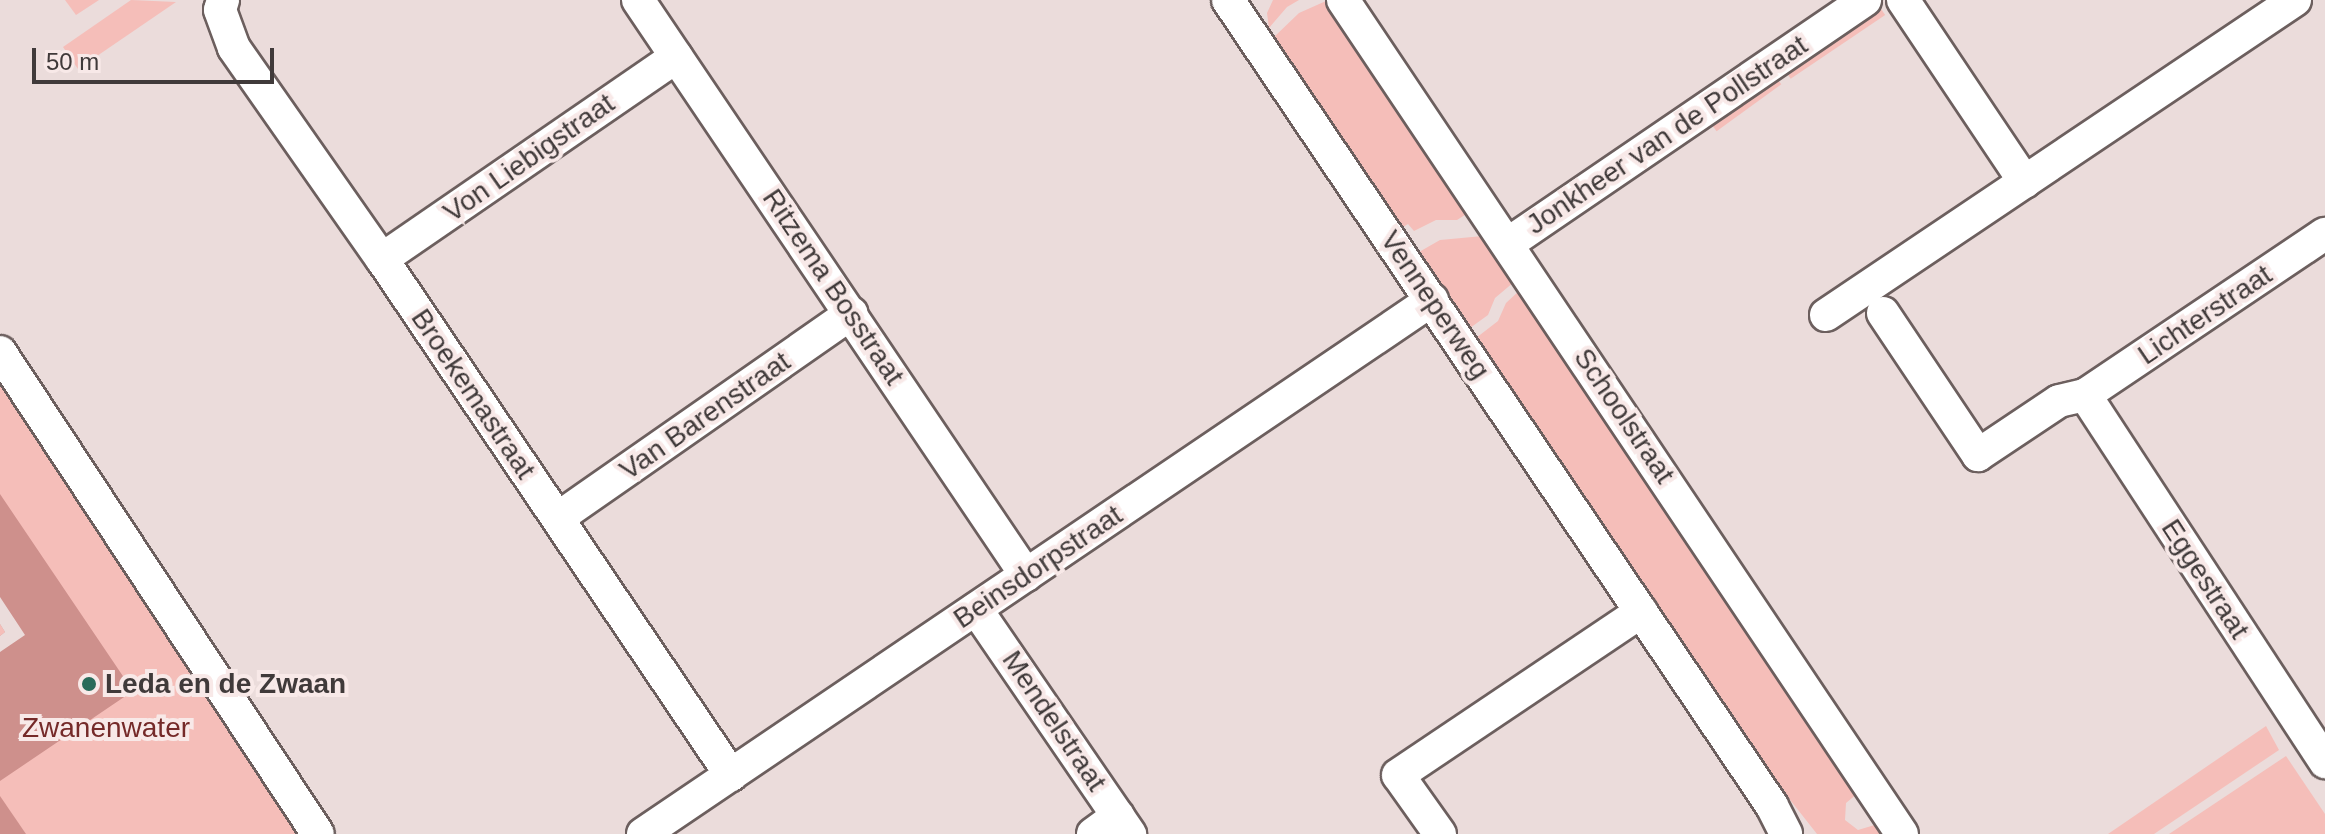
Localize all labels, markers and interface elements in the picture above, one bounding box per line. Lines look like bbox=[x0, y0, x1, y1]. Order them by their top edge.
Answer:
street label: Jonkheer van de Pollstraat bbox=[1520, 28, 1814, 242]
scale bar bbox=[36, 32, 278, 82]
text: 50 m bbox=[46, 48, 99, 75]
street label: Von Liebigstraat bbox=[437, 87, 621, 229]
street label: Ritzema Bosstraat bbox=[755, 183, 911, 391]
street label: Venneperweg bbox=[1373, 225, 1497, 385]
street label: Lichterstraat bbox=[2132, 258, 2278, 372]
street label: Broekemastraat bbox=[404, 303, 542, 485]
street label: Schoolstraat bbox=[1567, 342, 1681, 490]
street label: Van Barenstraat bbox=[613, 345, 797, 487]
street label: Beinsdorpstraat bbox=[947, 498, 1129, 636]
street label: Eggestraat bbox=[2154, 513, 2256, 645]
street label: Mendelstraat bbox=[995, 645, 1113, 797]
place label: Leda en de Zwaan bbox=[105, 667, 346, 701]
marker: Leda en de Zwaan bbox=[80, 675, 98, 693]
park label: Zwanenwater bbox=[22, 711, 190, 745]

